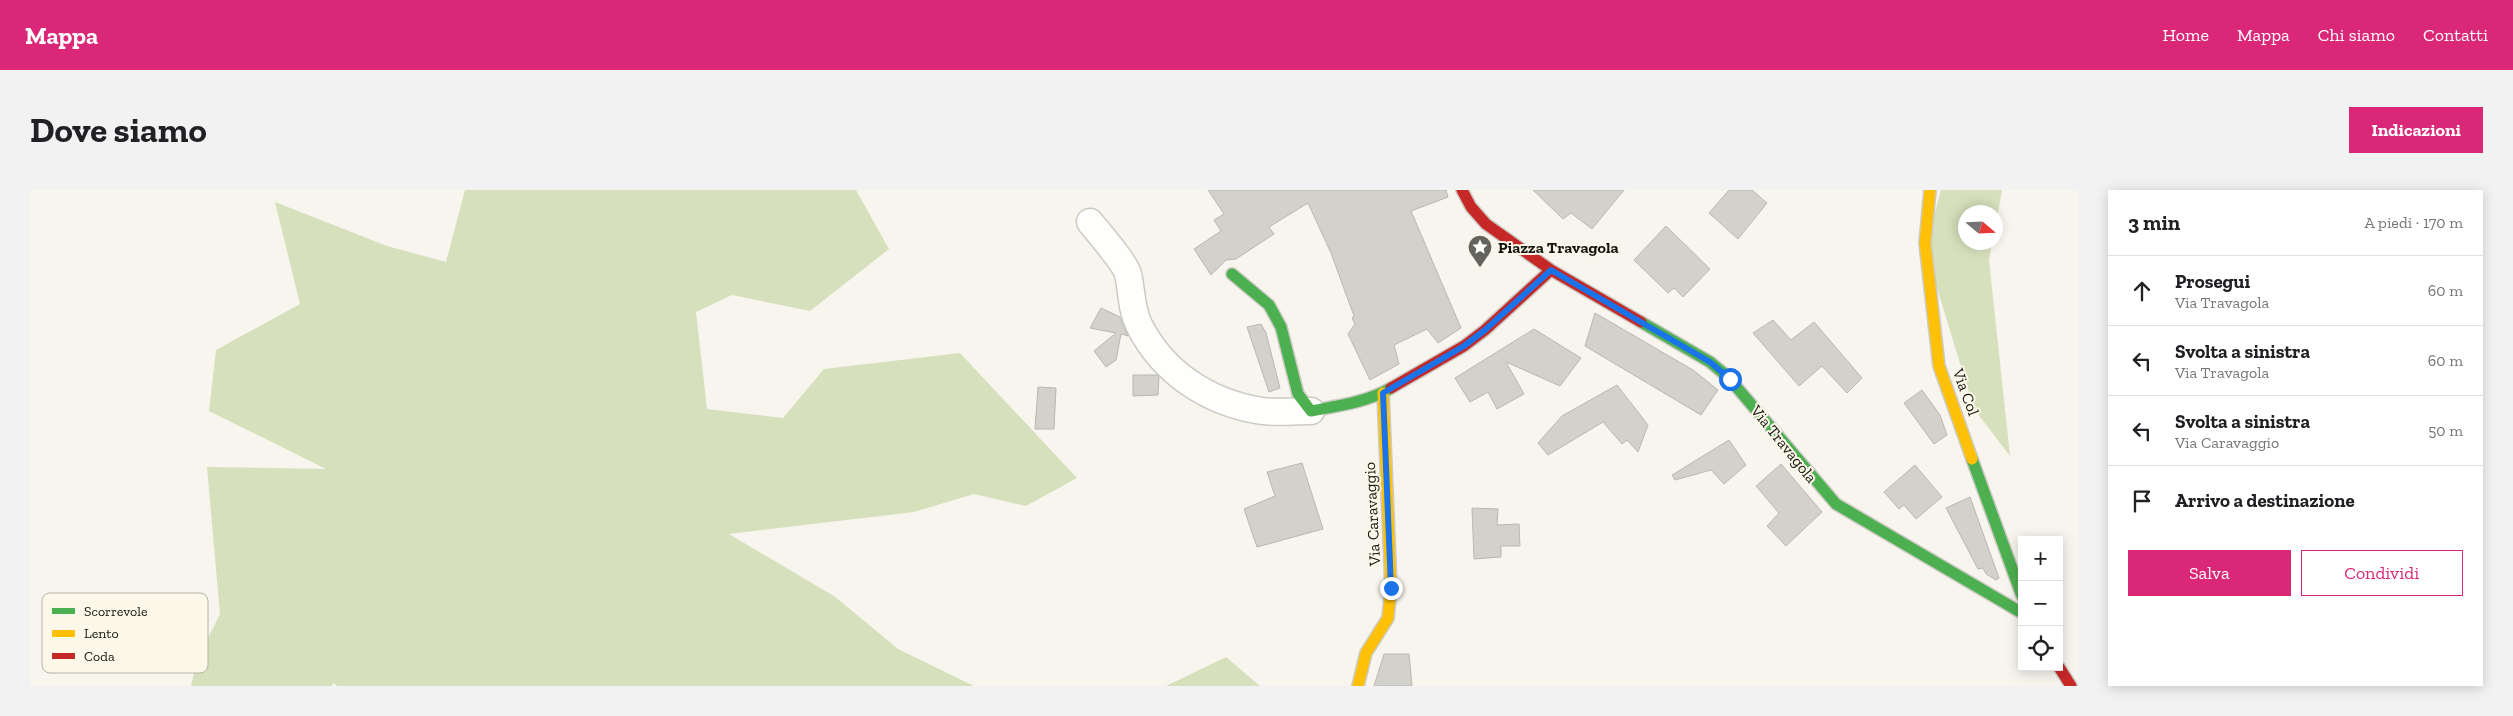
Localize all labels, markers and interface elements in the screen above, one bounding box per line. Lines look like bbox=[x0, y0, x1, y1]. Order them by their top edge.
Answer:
text: Mappa bbox=[25, 21, 98, 50]
text: Home bbox=[2163, 24, 2209, 46]
text: Mappa bbox=[2237, 24, 2290, 46]
text: Chi siamo bbox=[2318, 24, 2395, 46]
text: Contatti bbox=[2423, 24, 2488, 46]
button: Indicazioni bbox=[2349, 107, 2483, 153]
text: Dove siamo bbox=[30, 109, 207, 151]
north arrow bbox=[1958, 205, 2003, 250]
text: 3 min bbox=[2128, 210, 2180, 235]
text: A piedi · 170 m bbox=[2365, 213, 2463, 232]
place icon: Piazza Travagola bbox=[1467, 234, 1493, 268]
place label: Piazza Travagola bbox=[1498, 238, 1619, 257]
text: Prosegui bbox=[2175, 270, 2250, 293]
icon: ahead bbox=[2128, 277, 2156, 305]
text: 60 m bbox=[2428, 281, 2463, 300]
text: Via Travagola bbox=[2175, 293, 2269, 312]
text: Svolta a sinistra bbox=[2175, 340, 2310, 363]
icon: left bbox=[2128, 347, 2156, 375]
text: 60 m bbox=[2428, 351, 2463, 370]
text: Via Travagola bbox=[2175, 363, 2269, 382]
street label: Via Col bbox=[1948, 365, 1983, 418]
route start bbox=[1719, 368, 1742, 391]
street label: Via Travagola bbox=[1746, 401, 1821, 487]
text: Svolta a sinistra bbox=[2175, 410, 2310, 433]
icon: left bbox=[2128, 417, 2156, 445]
text: 50 m bbox=[2428, 421, 2463, 440]
text: Via Caravaggio bbox=[2175, 433, 2279, 452]
street label: Via Caravaggio bbox=[1360, 461, 1384, 568]
icon: arrive bbox=[2128, 487, 2156, 515]
text: Arrivo a destinazione bbox=[2175, 489, 2355, 512]
map controls bbox=[2018, 536, 2063, 671]
button: + bbox=[2018, 536, 2063, 581]
button: Salva bbox=[2128, 550, 2291, 596]
button: Condividi bbox=[2301, 550, 2463, 596]
route end bbox=[1380, 577, 1403, 600]
button: − bbox=[2018, 581, 2063, 626]
legend bbox=[42, 593, 208, 673]
text: Scorrevole bbox=[84, 603, 148, 620]
text: Lento bbox=[84, 625, 119, 642]
button: locate bbox=[2018, 626, 2063, 671]
text: Coda bbox=[84, 648, 115, 665]

